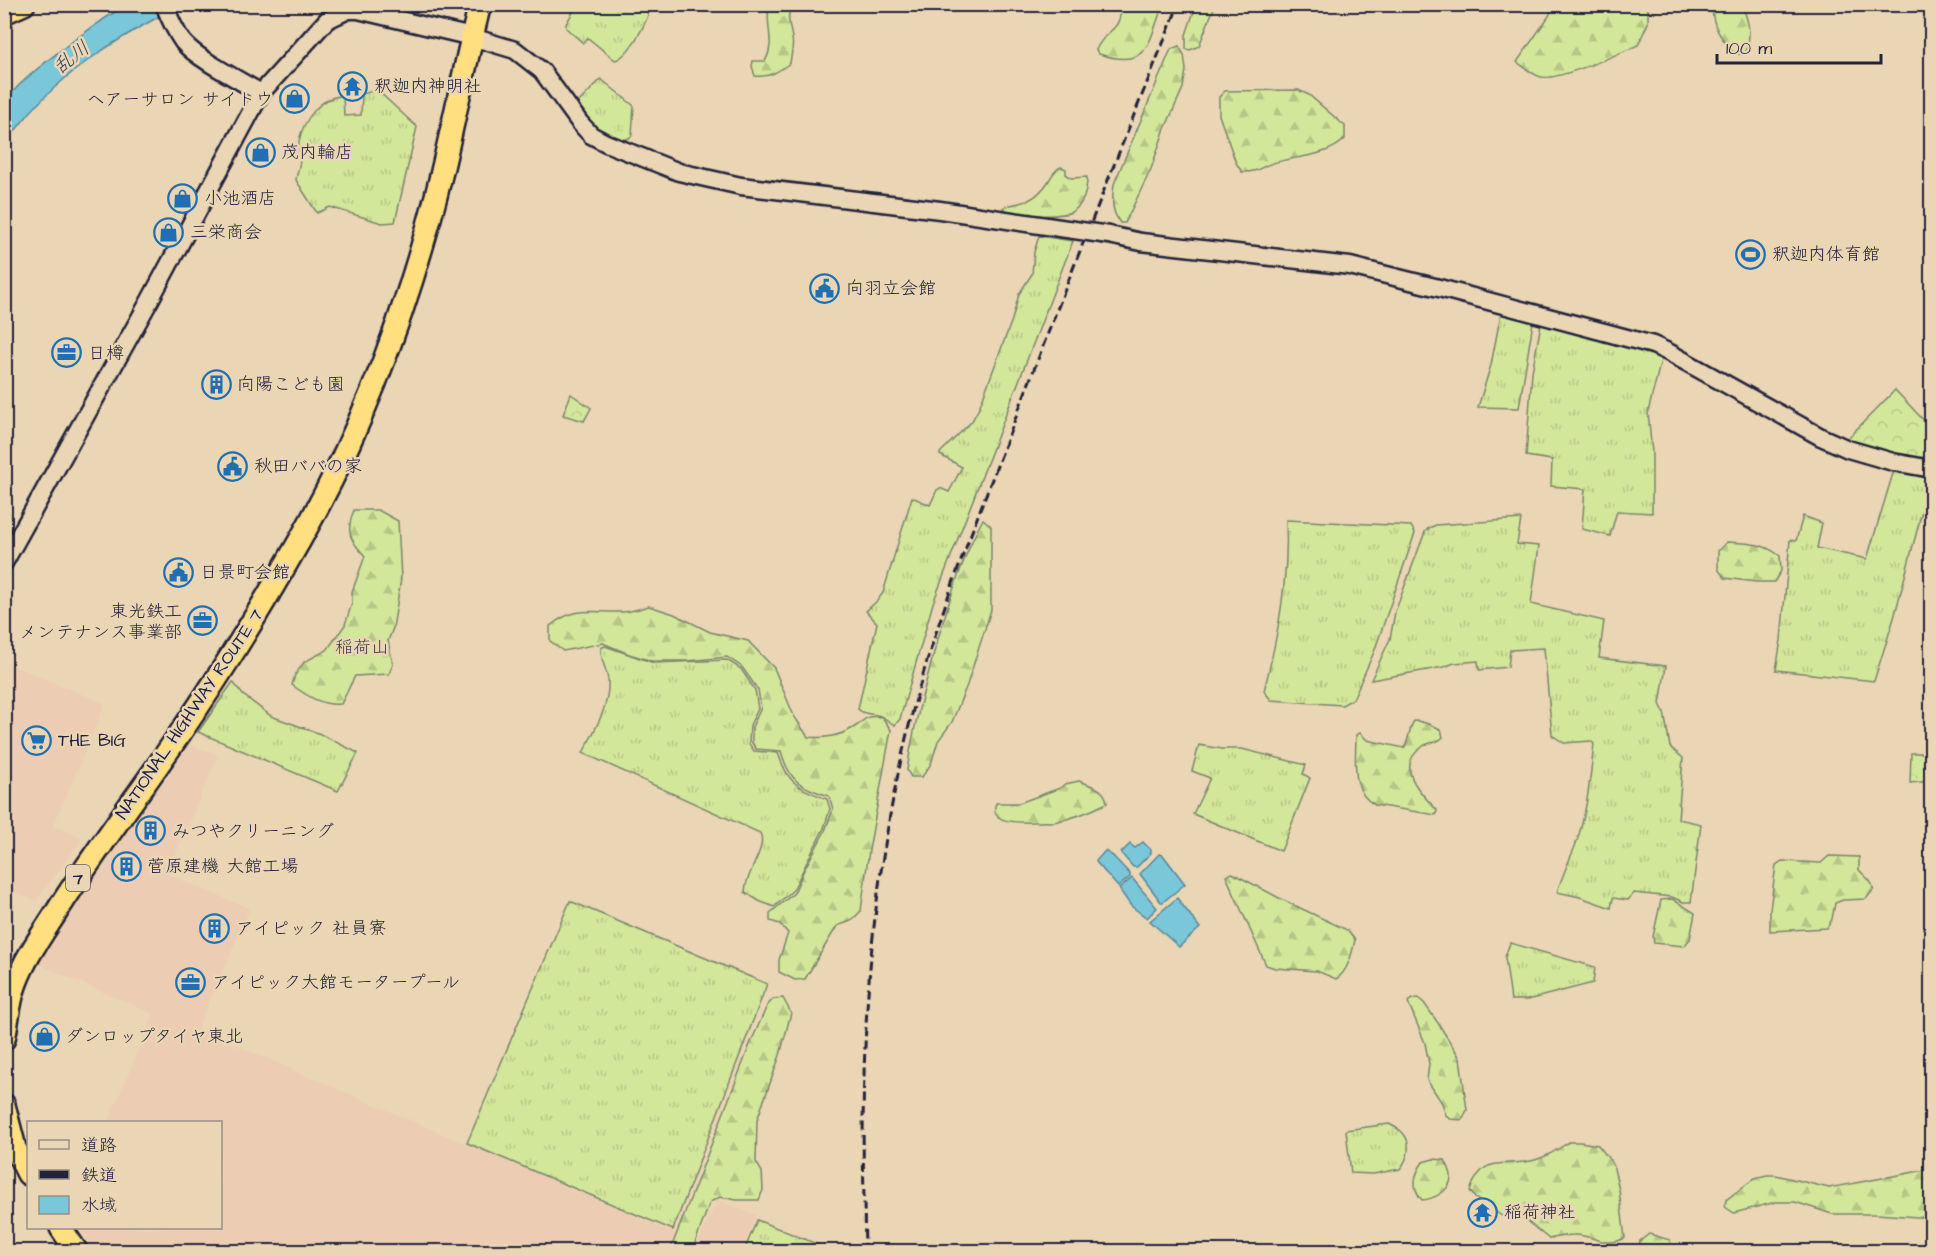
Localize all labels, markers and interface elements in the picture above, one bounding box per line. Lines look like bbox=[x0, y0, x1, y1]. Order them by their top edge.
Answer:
scale bar bbox=[1717, 27, 1880, 65]
water label: 乱川 bbox=[47, 34, 96, 81]
text: 100 m bbox=[1726, 36, 1772, 61]
temple icon: 釈迦内神明社 bbox=[337, 70, 369, 102]
place label: 釈迦内神明社 bbox=[374, 74, 482, 99]
shop icon: ヘアーサロン サイトウ bbox=[278, 83, 310, 115]
place label: ヘアーサロン サイトウ bbox=[87, 87, 273, 112]
shop icon: 茂内輪店 bbox=[244, 136, 276, 168]
place label: 茂内輪店 bbox=[281, 140, 353, 165]
shop icon: 小池酒店 bbox=[167, 182, 199, 214]
place label: 小池酒店 bbox=[204, 186, 276, 211]
shop icon: 三栄商会 bbox=[153, 216, 185, 248]
place label: 三栄商会 bbox=[190, 220, 262, 245]
sports icon: 釈迦内体育館 bbox=[1735, 238, 1767, 270]
place label: 釈迦内体育館 bbox=[1772, 242, 1880, 267]
public building icon: 向羽立会館 bbox=[809, 272, 841, 304]
place label: 向羽立会館 bbox=[846, 276, 936, 301]
office icon: 日樽 bbox=[51, 337, 83, 369]
place label: 日樽 bbox=[88, 341, 124, 366]
building icon: 向陽こども園 bbox=[200, 368, 232, 400]
place label: 向陽こども園 bbox=[237, 372, 345, 397]
public building icon: 秋田ババの家 bbox=[217, 450, 249, 482]
place label: 秋田ババの家 bbox=[254, 454, 362, 479]
public building icon: 日景町会館 bbox=[163, 556, 195, 588]
place label: 日景町会館 bbox=[200, 560, 290, 585]
place label: 東光鉄工 メンテナンス事業部 bbox=[19, 599, 182, 645]
street label: NATIONAL HIGHWAY ROUTE 7 bbox=[110, 604, 269, 824]
office icon: 東光鉄工 メンテナンス事業部 bbox=[187, 605, 219, 637]
park label: 稲荷山 bbox=[335, 635, 389, 660]
supermarket icon: THE BIG bbox=[21, 724, 53, 756]
place label: THE BIG bbox=[58, 728, 126, 753]
building icon: みつやクリーニング bbox=[135, 815, 167, 847]
place label: みつやクリーニング bbox=[172, 819, 334, 844]
building icon: 菅原建機 大館工場 bbox=[110, 850, 142, 882]
place label: 菅原建機 大館工場 bbox=[147, 854, 298, 879]
road number: 7 bbox=[66, 865, 90, 891]
building icon: アイピック 社員寮 bbox=[199, 912, 231, 944]
place label: アイピック 社員寮 bbox=[236, 916, 386, 941]
office icon: アイピック大館モータープール bbox=[175, 966, 207, 998]
place label: アイピック大館モータープール bbox=[212, 970, 460, 995]
shop icon: ダンロップタイヤ東北 bbox=[28, 1020, 60, 1052]
place label: ダンロップタイヤ東北 bbox=[65, 1024, 243, 1049]
legend bbox=[27, 1121, 222, 1229]
text: 道路 bbox=[81, 1133, 117, 1158]
text: 鉄道 bbox=[81, 1163, 117, 1188]
text: 水域 bbox=[81, 1193, 117, 1218]
temple icon: 稲荷神社 bbox=[1467, 1196, 1499, 1228]
place label: 稲荷神社 bbox=[1504, 1200, 1576, 1225]

